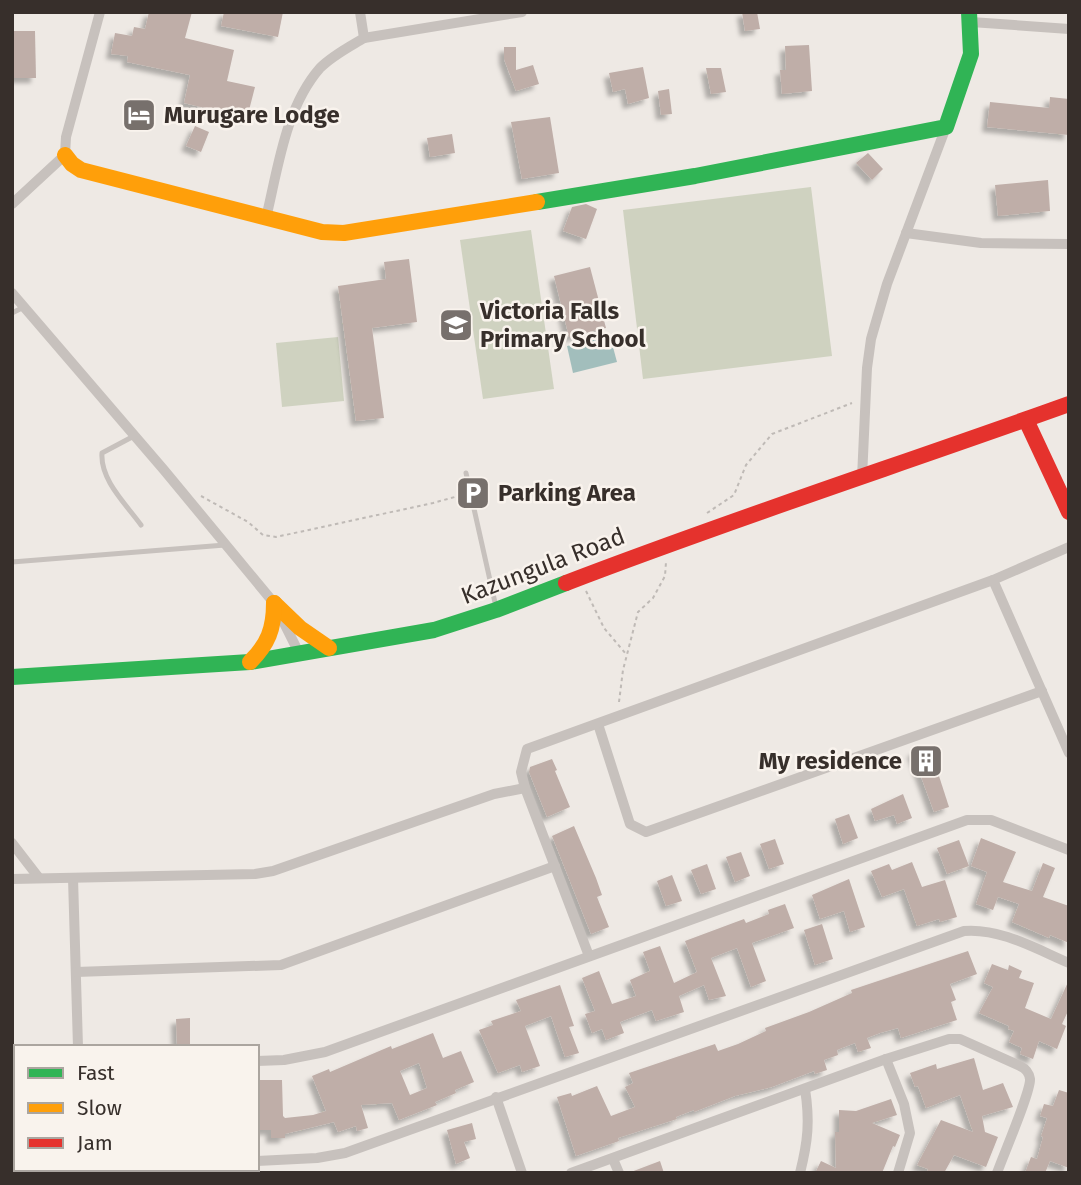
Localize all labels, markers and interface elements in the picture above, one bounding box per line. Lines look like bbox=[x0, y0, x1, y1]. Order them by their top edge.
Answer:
hotel icon: Murugare Lodge bbox=[120, 96, 158, 134]
place label: Murugare Lodge bbox=[164, 101, 340, 129]
place label: Victoria Falls Primary School bbox=[479, 297, 647, 353]
school or university icon: Victoria Falls Primary School bbox=[437, 306, 475, 344]
parking icon: Parking Area bbox=[454, 474, 492, 512]
place label: Parking Area bbox=[498, 479, 636, 507]
street label: Kazungula Road bbox=[457, 522, 629, 610]
building icon: My residence bbox=[907, 742, 945, 780]
place label: My residence bbox=[759, 747, 902, 775]
legend bbox=[14, 1045, 259, 1171]
text: Fast bbox=[77, 1060, 115, 1086]
text: Slow bbox=[77, 1095, 122, 1121]
text: Jam bbox=[77, 1130, 113, 1156]

